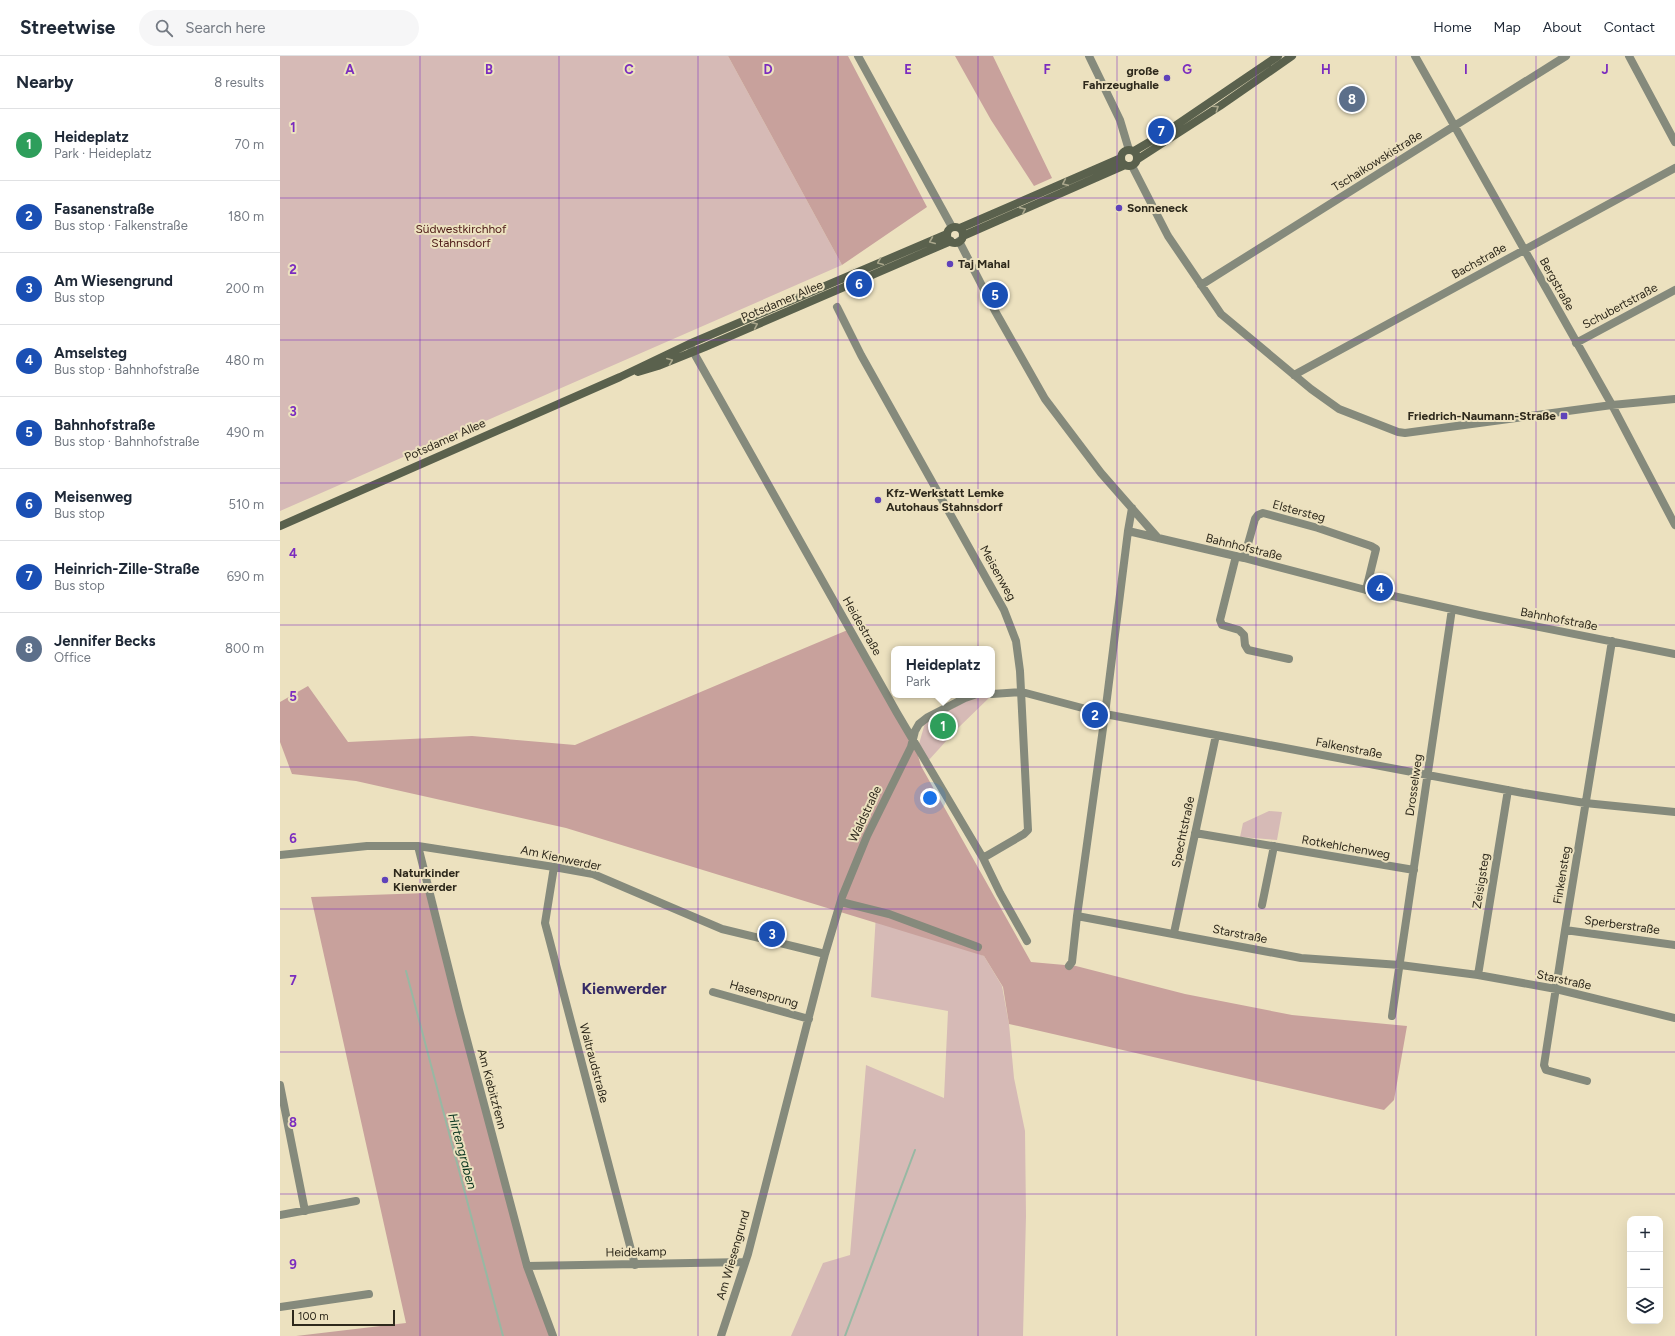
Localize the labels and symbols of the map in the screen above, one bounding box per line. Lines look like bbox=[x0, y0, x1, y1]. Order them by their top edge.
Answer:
text: A bbox=[345, 62, 355, 77]
text: B bbox=[485, 62, 493, 77]
text: C bbox=[624, 62, 634, 77]
text: D bbox=[763, 62, 773, 77]
text: E bbox=[904, 62, 912, 77]
text: F bbox=[1043, 62, 1051, 77]
text: G bbox=[1182, 62, 1192, 77]
text: H bbox=[1321, 62, 1331, 77]
text: I bbox=[1464, 62, 1468, 77]
text: J bbox=[1601, 62, 1609, 77]
place label: große Fahrzeughalle bbox=[1082, 64, 1159, 92]
marker: große Fahrzeughalle bbox=[1162, 73, 1172, 83]
pin: 8 bbox=[1339, 84, 1365, 114]
one-way arrow bbox=[1212, 105, 1219, 113]
pin: 7 bbox=[1148, 116, 1174, 146]
text: 1 bbox=[290, 120, 296, 135]
street label: Tschaikowskistraße bbox=[1329, 127, 1425, 194]
one-way arrow bbox=[1061, 178, 1068, 186]
place label: Sonneneck bbox=[1127, 201, 1189, 215]
marker: Sonneneck bbox=[1114, 203, 1124, 213]
one-way arrow bbox=[1018, 207, 1026, 215]
park label: Südwestkirchhof Stahnsdorf bbox=[416, 222, 507, 250]
one-way arrow bbox=[928, 236, 935, 244]
street label: Bachstraße bbox=[1449, 240, 1509, 282]
street label: Bergstraße bbox=[1537, 255, 1578, 313]
place label: Taj Mahal bbox=[958, 257, 1010, 271]
one-way arrow bbox=[876, 258, 883, 266]
marker: Taj Mahal bbox=[945, 259, 955, 269]
text: 2 bbox=[289, 262, 297, 277]
pin: 6 bbox=[846, 269, 872, 299]
street label: Potsdamer Allee bbox=[739, 277, 825, 325]
pin: 5 bbox=[982, 280, 1008, 310]
street label: Schubertstraße bbox=[1580, 280, 1660, 332]
one-way arrow bbox=[752, 322, 759, 330]
one-way arrow bbox=[667, 358, 674, 366]
text: 3 bbox=[289, 404, 297, 419]
place label: Friedrich-Naumann-Straße bbox=[1407, 409, 1556, 423]
marker: Friedrich-Naumann-Straße bbox=[1559, 411, 1569, 421]
street label: Potsdamer Allee bbox=[402, 416, 488, 464]
place label: Kfz-Werkstatt Lemke Autohaus Stahnsdorf bbox=[886, 486, 1004, 514]
marker: Kfz-Werkstatt Lemke Autohaus Stahnsdorf bbox=[873, 495, 883, 505]
street label: Elstersteg bbox=[1271, 497, 1327, 525]
street label: Bahnhofstraße bbox=[1204, 531, 1284, 563]
street label: Meisenweg bbox=[977, 543, 1019, 603]
text: 4 bbox=[289, 546, 297, 561]
pin: 4 bbox=[1367, 573, 1393, 603]
street label: Heidestraße bbox=[840, 594, 885, 658]
street label: Bahnhofstraße bbox=[1519, 605, 1599, 633]
text: 5 bbox=[289, 689, 297, 704]
pin: 2 bbox=[1082, 700, 1108, 730]
pin: 1 bbox=[930, 711, 956, 741]
street label: Falkenstraße bbox=[1314, 735, 1384, 761]
street label: Drosselweg bbox=[1403, 753, 1425, 817]
street label: Waldstraße bbox=[846, 783, 884, 844]
your location bbox=[920, 788, 940, 808]
street label: Spechtstraße bbox=[1169, 795, 1197, 869]
text: 6 bbox=[289, 831, 297, 846]
street label: Rotkehlchenweg bbox=[1301, 832, 1391, 862]
street label: Am Kienwerder bbox=[519, 843, 603, 873]
street label: Finkensteg bbox=[1550, 845, 1574, 905]
street label: Zeisigsteg bbox=[1470, 852, 1492, 910]
place label: Naturkinder Kienwerder bbox=[393, 866, 460, 894]
marker: Naturkinder Kienwerder bbox=[380, 875, 390, 885]
street label: Sperberstraße bbox=[1583, 913, 1661, 937]
pin: 3 bbox=[759, 919, 785, 949]
street label: Starstraße bbox=[1211, 922, 1269, 946]
street label: Starstraße bbox=[1535, 967, 1593, 993]
text: 7 bbox=[289, 973, 297, 988]
street label: Hasensprung bbox=[728, 977, 800, 1011]
district label: Kienwerder bbox=[581, 979, 667, 998]
street label: Waltraudstraße bbox=[577, 1022, 611, 1105]
street label: Am Kiebitzfenn bbox=[475, 1047, 510, 1131]
water label: Hirtengraben bbox=[445, 1111, 480, 1191]
text: 8 bbox=[289, 1115, 297, 1130]
street label: Am Wiesengrund bbox=[714, 1209, 752, 1301]
street label: Heidekamp bbox=[605, 1244, 667, 1260]
text: 9 bbox=[289, 1257, 297, 1272]
scale bar bbox=[292, 1308, 395, 1327]

